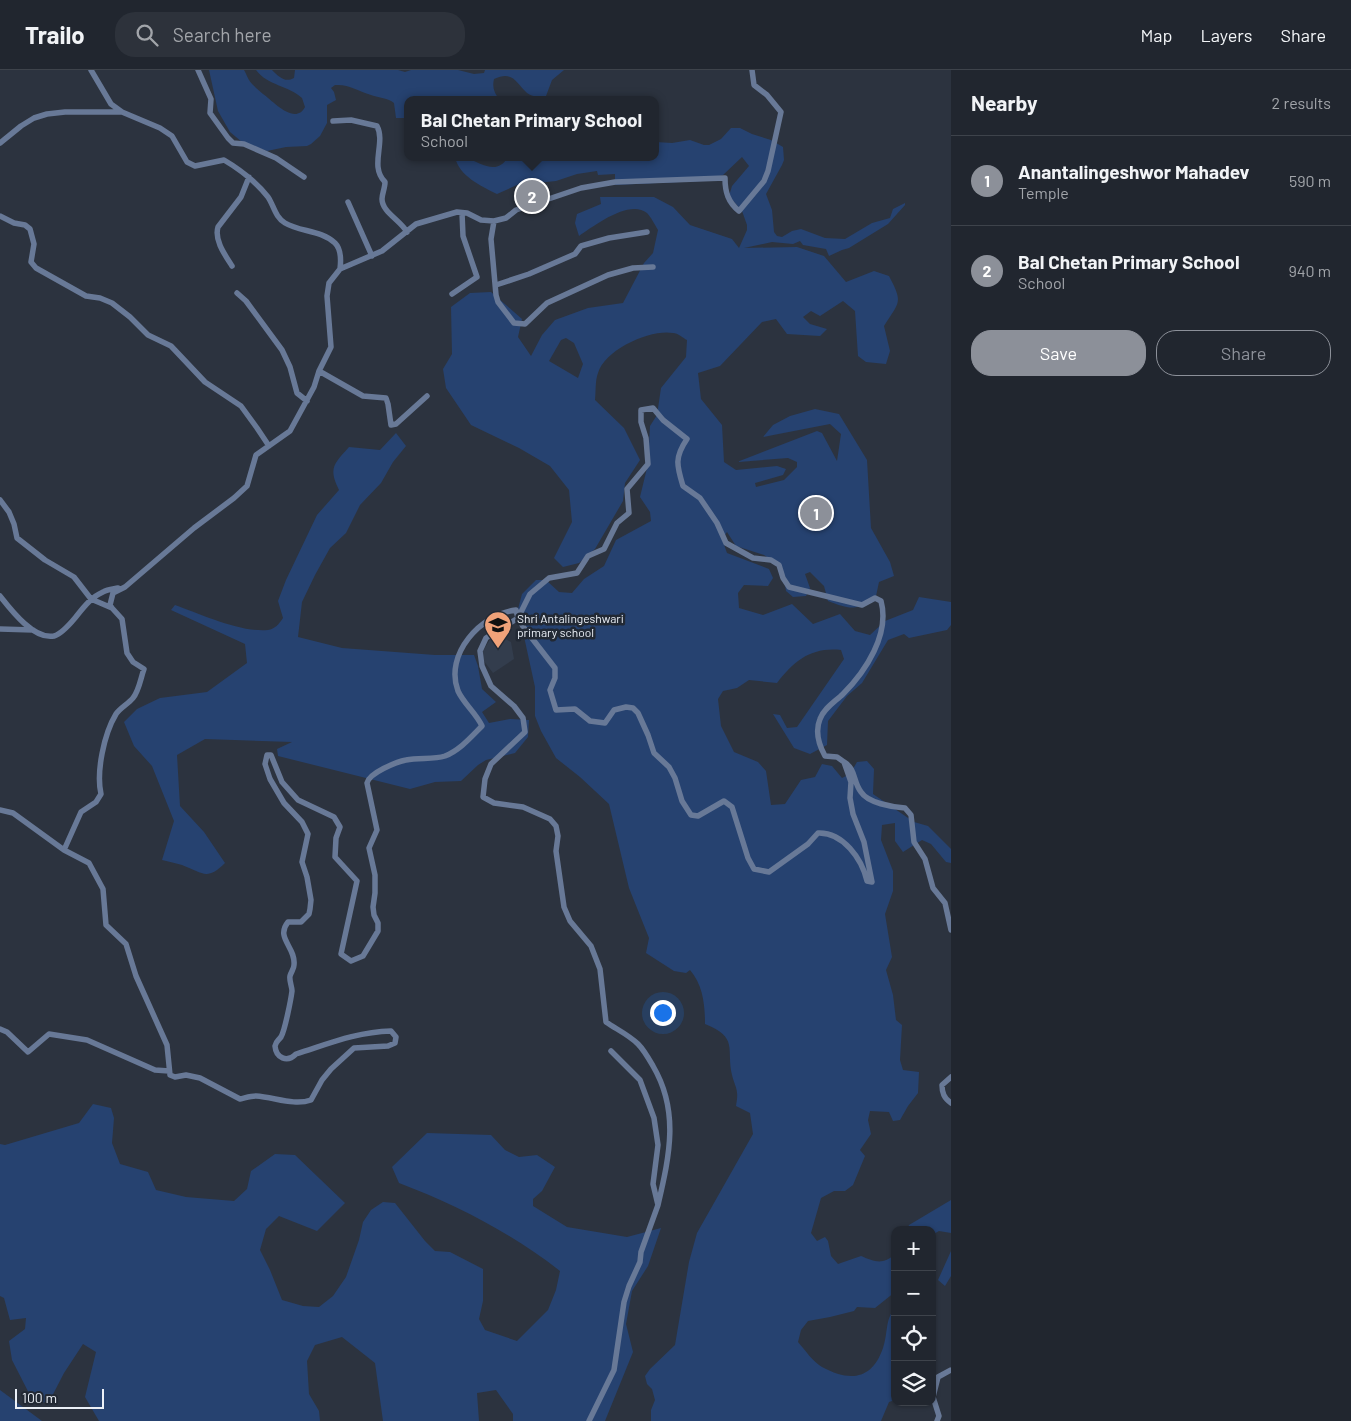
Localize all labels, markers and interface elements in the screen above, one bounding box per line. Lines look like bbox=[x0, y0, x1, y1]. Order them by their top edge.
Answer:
search box bbox=[115, 12, 465, 57]
text: Trailo bbox=[25, 20, 85, 49]
icon: search bbox=[133, 21, 161, 49]
text: Search here bbox=[173, 23, 272, 46]
text: Map bbox=[1140, 24, 1172, 46]
text: Layers bbox=[1200, 24, 1253, 46]
text: Share bbox=[1281, 24, 1326, 46]
text: Nearby bbox=[971, 90, 1037, 115]
text: 2 results bbox=[1272, 93, 1331, 112]
popup bbox=[404, 96, 659, 161]
text: Bal Chetan Primary School bbox=[421, 108, 642, 131]
text: School bbox=[421, 131, 468, 150]
text: Anantalingeshwor Mahadev bbox=[1018, 160, 1249, 183]
text: 1 bbox=[984, 171, 990, 190]
text: 590 m bbox=[1289, 171, 1331, 190]
pin: 2 bbox=[516, 177, 548, 215]
text: Temple bbox=[1018, 183, 1069, 202]
text: Bal Chetan Primary School bbox=[1018, 250, 1240, 273]
text: 2 bbox=[983, 261, 991, 280]
text: 940 m bbox=[1288, 261, 1331, 280]
text: School bbox=[1018, 273, 1065, 292]
button: Save bbox=[971, 330, 1146, 376]
button: Share bbox=[1156, 330, 1331, 376]
pin: 1 bbox=[800, 494, 832, 532]
school or university icon: Shri Antalingeshwari primary school bbox=[483, 610, 513, 649]
place label: Shri Antalingeshwari primary school bbox=[517, 611, 624, 639]
your location bbox=[650, 1000, 676, 1026]
map controls bbox=[891, 1226, 936, 1406]
button: + bbox=[891, 1226, 936, 1271]
button: − bbox=[891, 1271, 936, 1316]
button: locate bbox=[891, 1316, 936, 1361]
button: layers bbox=[891, 1361, 936, 1406]
scale bar bbox=[15, 1386, 104, 1409]
text: 100 m bbox=[22, 1389, 57, 1406]

